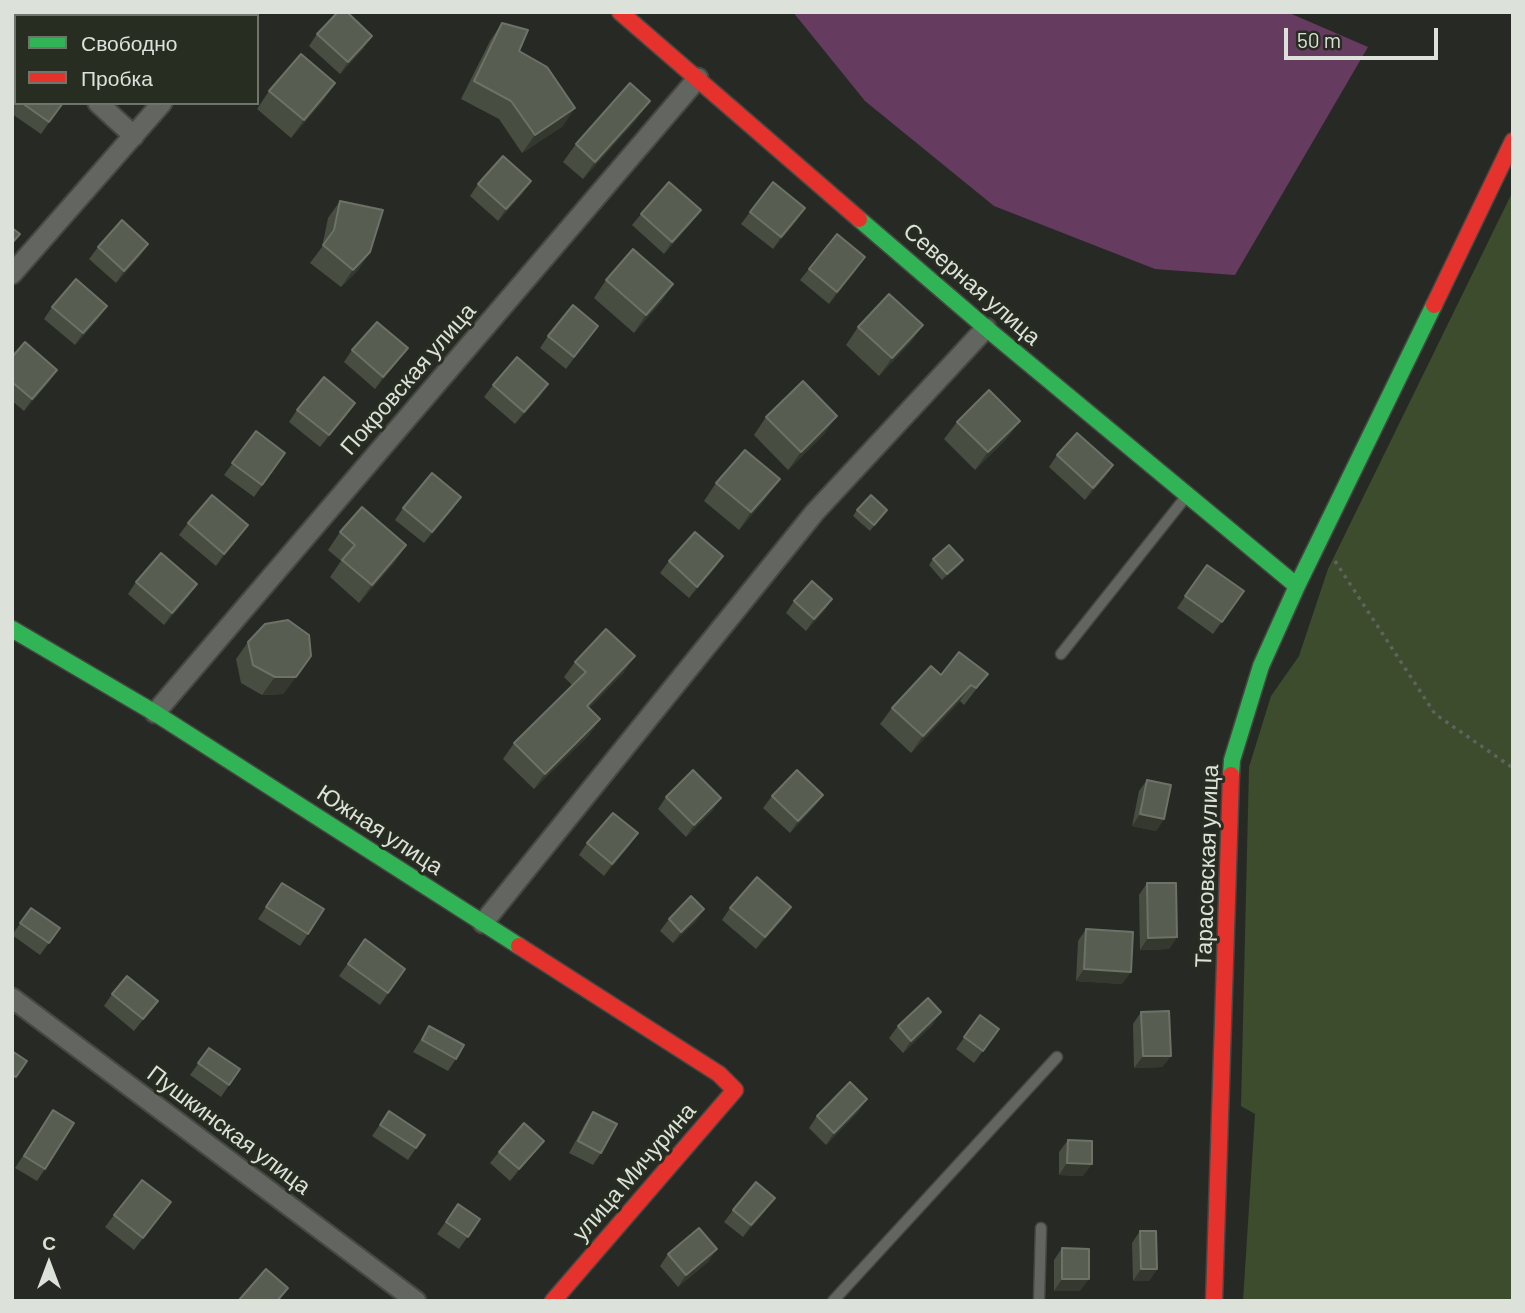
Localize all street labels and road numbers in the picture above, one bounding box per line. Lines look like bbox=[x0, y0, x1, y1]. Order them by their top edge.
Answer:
street label: Северная улица bbox=[898, 217, 1046, 351]
street label: Покровская улица bbox=[335, 297, 481, 461]
street label: Тарасовская улица bbox=[1190, 764, 1224, 968]
street label: Южная улица bbox=[312, 779, 448, 881]
street label: Пушкинская улица bbox=[142, 1060, 316, 1200]
street label: улица Мичурина bbox=[566, 1097, 702, 1247]

